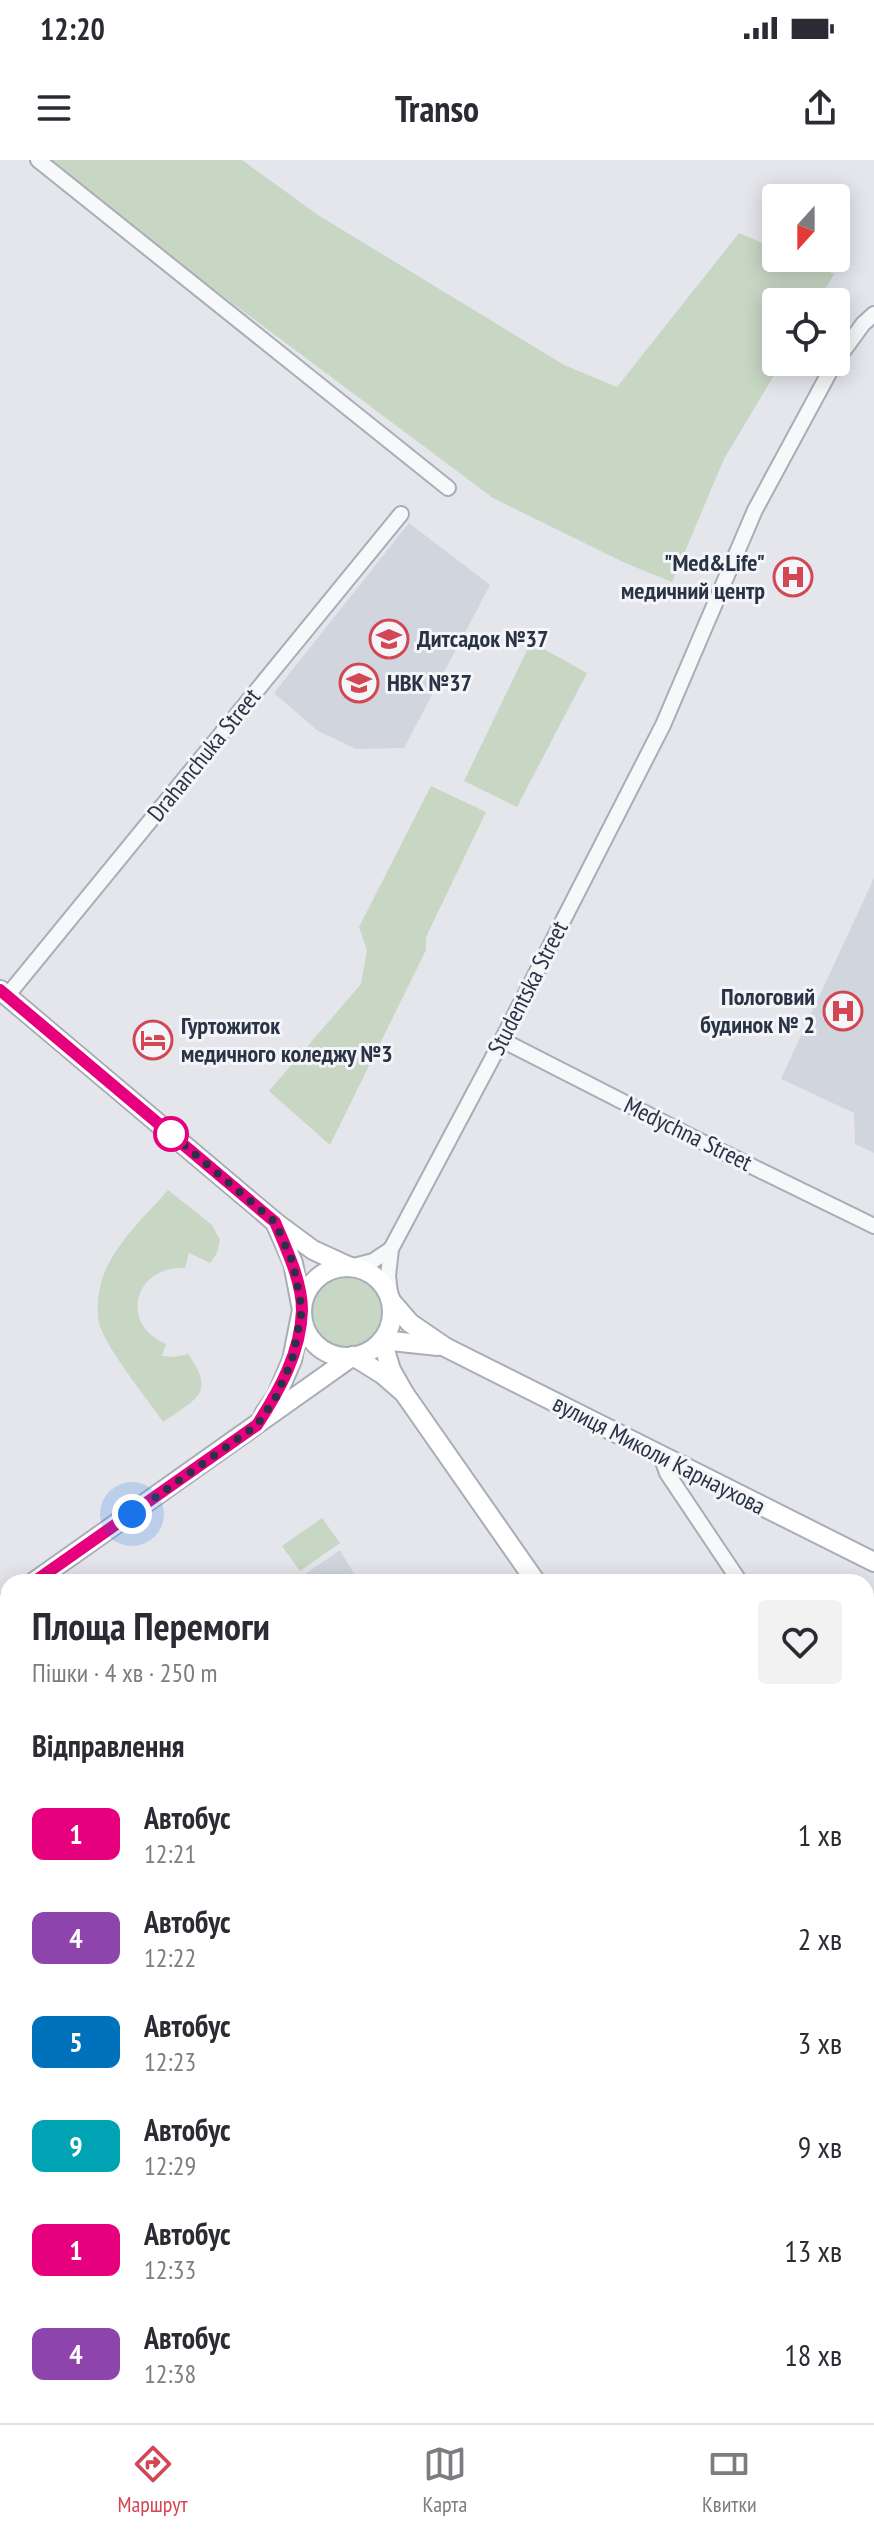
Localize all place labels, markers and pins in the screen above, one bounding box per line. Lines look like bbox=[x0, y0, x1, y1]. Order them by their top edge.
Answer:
place label: "Med&Life" медичний центр bbox=[621, 547, 765, 606]
hospital icon: "Med&Life" медичний центр bbox=[772, 556, 814, 598]
school or university icon: Дитсадок №37 bbox=[368, 618, 410, 660]
place label: Дитсадок №37 bbox=[417, 623, 548, 654]
school or university icon: НВК №37 bbox=[338, 662, 380, 704]
place label: НВК №37 bbox=[387, 667, 472, 698]
place label: Пологовий будинок № 2 bbox=[700, 981, 815, 1040]
hospital icon: Пологовий будинок № 2 bbox=[822, 990, 864, 1032]
place label: Гуртожиток медичного коледжу №3 bbox=[181, 1010, 393, 1069]
hotel icon: Гуртожиток медичного коледжу №3 bbox=[132, 1019, 174, 1061]
unlabelled marker bbox=[154, 1117, 188, 1151]

